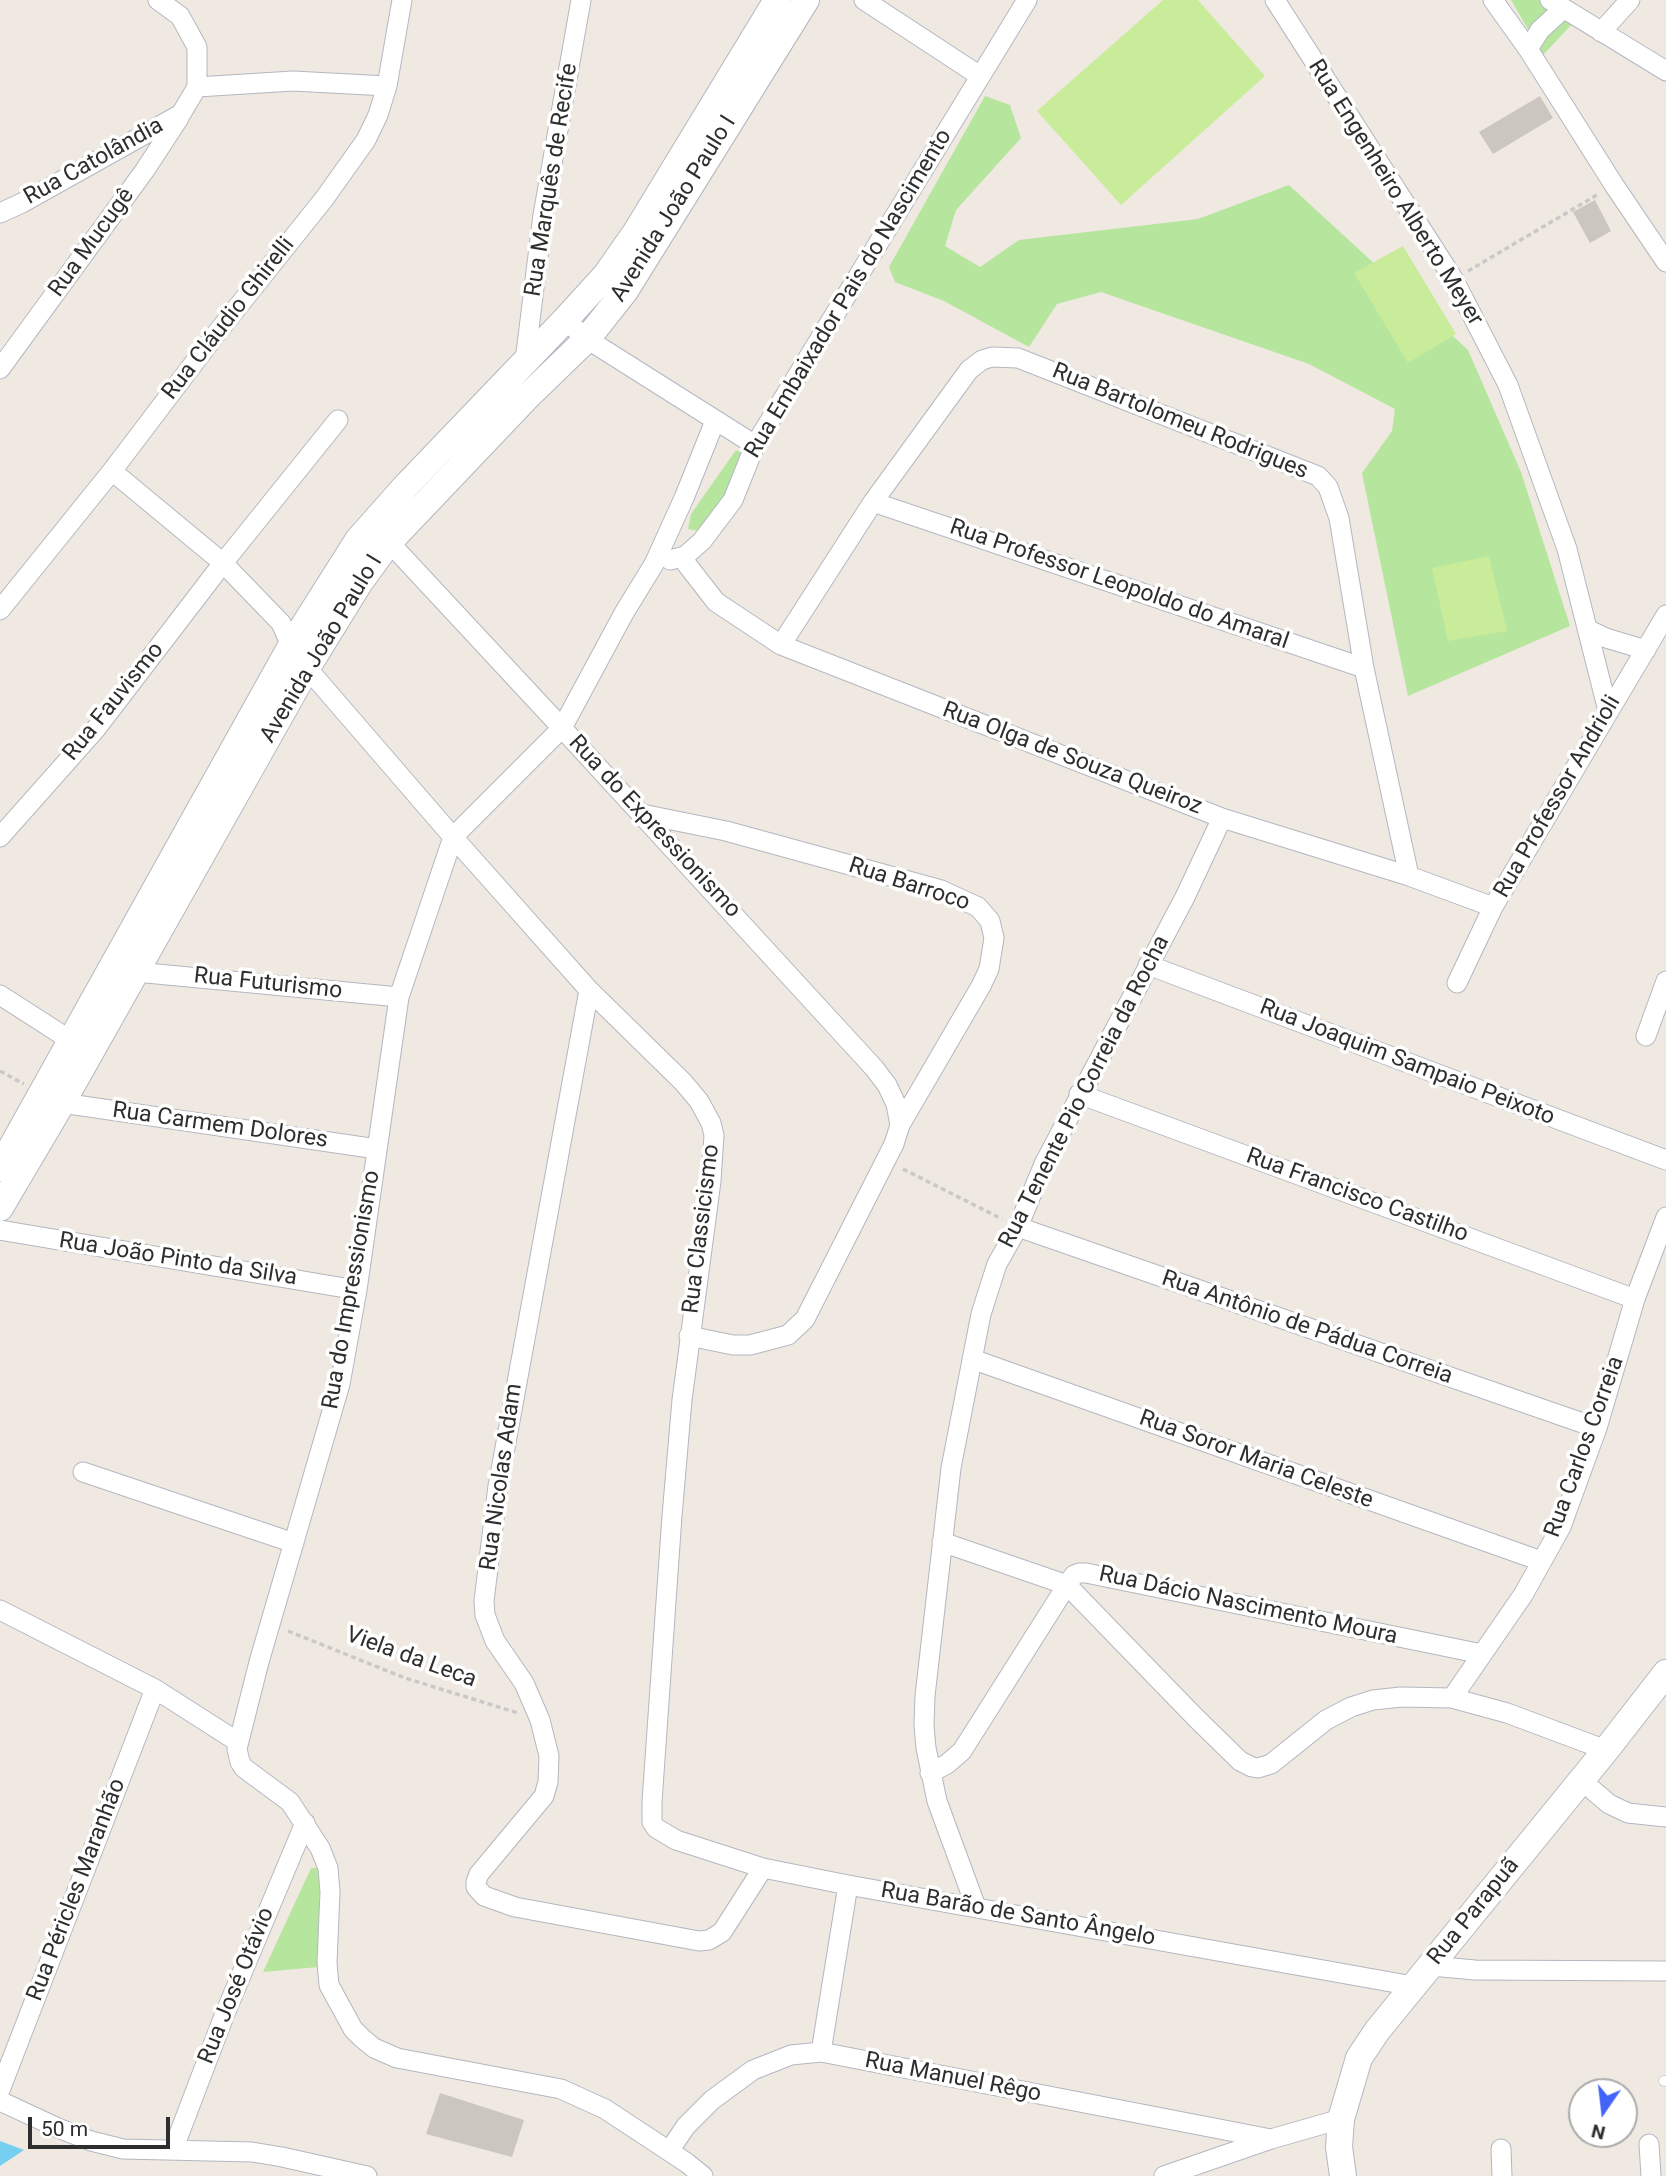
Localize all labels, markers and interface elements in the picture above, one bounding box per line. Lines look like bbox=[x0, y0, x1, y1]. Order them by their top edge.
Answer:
street label: Rua Engenheiro Alberto Meyer bbox=[1302, 55, 1488, 331]
street label: Rua Marquês de Recife bbox=[520, 62, 584, 298]
street label: Avenida João Paulo I bbox=[605, 111, 743, 307]
street label: Rua Catolândia bbox=[20, 112, 168, 212]
street label: Rua Embaixador Pais do Nascimento bbox=[740, 125, 958, 463]
street label: Rua Mucugê bbox=[43, 183, 141, 303]
street label: Rua Cláudio Ghirelli bbox=[157, 232, 301, 406]
street label: Rua Bartolomeu Rodrigues bbox=[1048, 358, 1312, 486]
street label: Rua Professor Leopoldo do Amaral bbox=[946, 514, 1292, 656]
street label: Avenida João Paulo I bbox=[255, 550, 389, 748]
street label: Rua Fauvismo bbox=[58, 637, 170, 767]
street label: Rua Professor Andrioli bbox=[1489, 691, 1627, 903]
street label: Rua Olga de Souza Queiroz bbox=[938, 697, 1206, 821]
street label: Rua do Expressionismo bbox=[562, 730, 746, 924]
street label: Rua Barroco bbox=[845, 852, 973, 918]
street label: Rua Tenente Pio Correia da Rocha bbox=[994, 931, 1176, 1253]
street label: Rua Futurismo bbox=[192, 962, 344, 1006]
street label: Rua Joaquim Sampaio Peixoto bbox=[1256, 994, 1558, 1132]
street label: Rua Carmem Dolores bbox=[111, 1097, 329, 1155]
street label: Rua Classicismo bbox=[678, 1143, 726, 1315]
street label: Rua Francisco Castilho bbox=[1242, 1143, 1472, 1249]
street label: Rua do Impressionismo bbox=[317, 1169, 387, 1411]
street label: Rua João Pinto da Silva bbox=[57, 1228, 299, 1292]
street label: Rua Antônio de Pádua Correia bbox=[1158, 1265, 1456, 1391]
street label: Rua Carlos Correia bbox=[1539, 1353, 1631, 1541]
street label: Rua Nicolas Adam bbox=[475, 1382, 529, 1572]
street label: Rua Soror Maria Celeste bbox=[1135, 1405, 1377, 1515]
street label: Rua Dácio Nascimento Moura bbox=[1096, 1561, 1400, 1651]
street label: Viela da Leca bbox=[342, 1622, 480, 1694]
street label: Rua Péricles Maranhão bbox=[22, 1775, 132, 2005]
street label: Rua Parapuã bbox=[1422, 1853, 1526, 1971]
street label: Rua Barão de Santo Ângelo bbox=[879, 1877, 1157, 1953]
street label: Rua José Otávio bbox=[193, 1904, 281, 2068]
street label: Rua Manuel Rêgo bbox=[863, 2047, 1043, 2109]
north arrow bbox=[1568, 2078, 1638, 2148]
scale bar bbox=[32, 2102, 173, 2146]
text: 50 m bbox=[41, 2117, 88, 2141]
text: N bbox=[1589, 2119, 1608, 2145]

